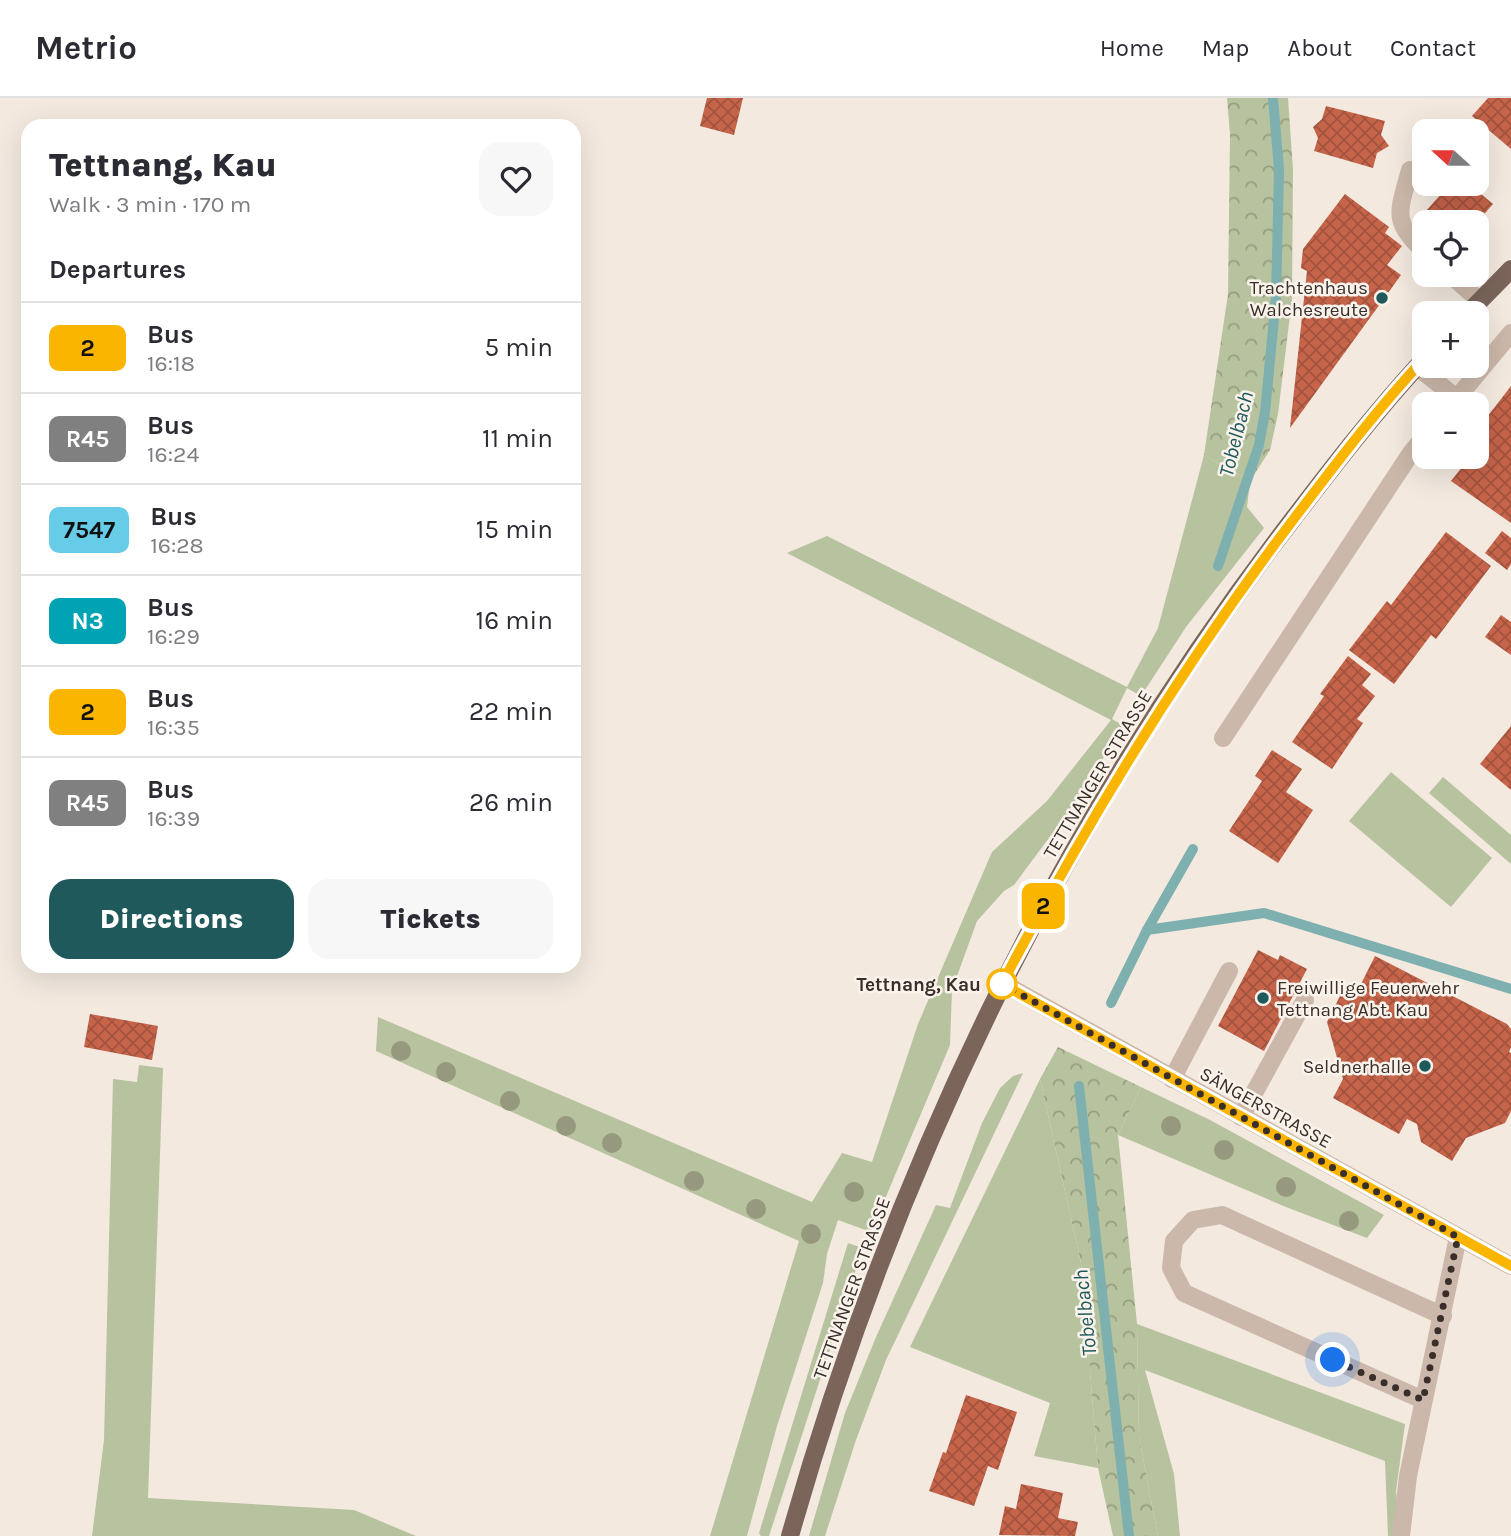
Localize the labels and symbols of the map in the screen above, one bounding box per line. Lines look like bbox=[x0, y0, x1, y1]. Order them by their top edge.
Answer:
north arrow bbox=[1412, 119, 1489, 196]
place label: Trachtenhaus Walchesreute bbox=[1249, 277, 1368, 321]
marker: Trachtenhaus Walchesreute bbox=[1374, 290, 1390, 306]
water label: Tobelbach bbox=[1214, 389, 1258, 479]
street label: TETTNANGER STRASSE bbox=[1039, 686, 1157, 863]
line badge: 2 bbox=[1020, 883, 1066, 929]
marker: Tettnang, Kau bbox=[987, 969, 1017, 999]
place label: Tettnang, Kau bbox=[857, 974, 981, 996]
place label: Freiwillige Feuerwehr Tettnang Abt. Kau bbox=[1277, 977, 1459, 1021]
marker: Freiwillige Feuerwehr Tettnang Abt. Kau bbox=[1255, 990, 1271, 1006]
place label: Seldnerhalle bbox=[1303, 1056, 1411, 1078]
marker: Seldnerhalle bbox=[1417, 1058, 1433, 1074]
street label: SÄNGERSTRASSE bbox=[1196, 1063, 1335, 1153]
street label: TETTNANGER STRASSE bbox=[809, 1194, 895, 1382]
water label: Tobelbach bbox=[1069, 1268, 1101, 1358]
your location bbox=[1315, 1342, 1350, 1377]

